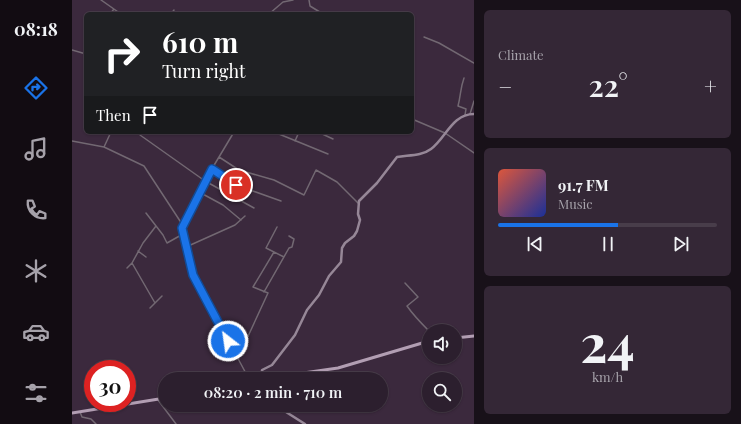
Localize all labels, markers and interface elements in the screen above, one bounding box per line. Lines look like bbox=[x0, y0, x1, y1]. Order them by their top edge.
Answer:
text: 08:18 bbox=[14, 17, 58, 41]
text: 610 m bbox=[162, 23, 238, 60]
icon: right bbox=[96, 28, 148, 80]
text: Climate bbox=[498, 46, 544, 63]
text: Turn right bbox=[162, 59, 245, 83]
text: 22° bbox=[588, 65, 628, 105]
text: − bbox=[498, 71, 512, 101]
text: + bbox=[704, 71, 717, 101]
icon: directions bbox=[22, 74, 50, 102]
icon: arrive bbox=[139, 104, 161, 126]
text: Then bbox=[96, 105, 131, 125]
icon: music bbox=[22, 135, 50, 163]
pin bbox=[219, 168, 253, 202]
icon: arrive bbox=[225, 174, 247, 196]
text: 91.7 FM bbox=[558, 175, 609, 195]
text: Music bbox=[558, 195, 593, 212]
icon: phone bbox=[22, 196, 50, 224]
icon: previous bbox=[524, 233, 546, 255]
icon: pause bbox=[597, 233, 619, 255]
icon: next bbox=[670, 233, 692, 255]
icon: climate bbox=[22, 257, 50, 285]
text: 24 bbox=[580, 307, 635, 376]
icon: car bbox=[22, 318, 50, 346]
position arrow bbox=[207, 320, 249, 362]
map controls bbox=[422, 324, 462, 412]
button: sound bbox=[422, 324, 462, 364]
speed limit sign: 30 bbox=[84, 360, 136, 412]
text: km/h bbox=[592, 368, 623, 385]
button: search bbox=[422, 372, 462, 412]
icon: filters bbox=[22, 379, 50, 407]
text: 08:20 · 2 min · 710 m bbox=[204, 382, 342, 402]

